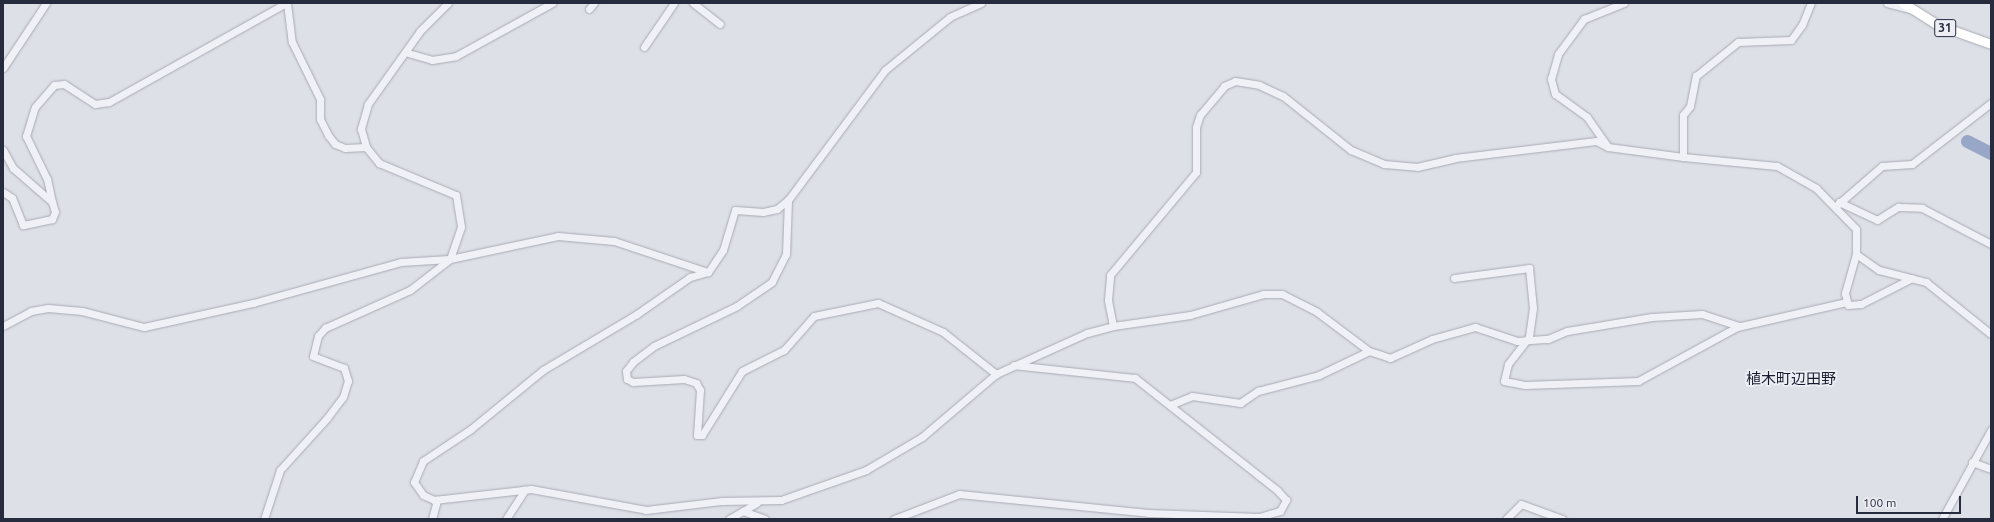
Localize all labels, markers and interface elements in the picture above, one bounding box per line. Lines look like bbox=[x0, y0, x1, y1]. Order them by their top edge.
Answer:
road number: 31 bbox=[1934, 18, 1956, 38]
district label: 植木町辺田野 bbox=[1746, 370, 1836, 388]
scale bar bbox=[1858, 488, 1963, 514]
text: 100 m bbox=[1863, 496, 1896, 509]

